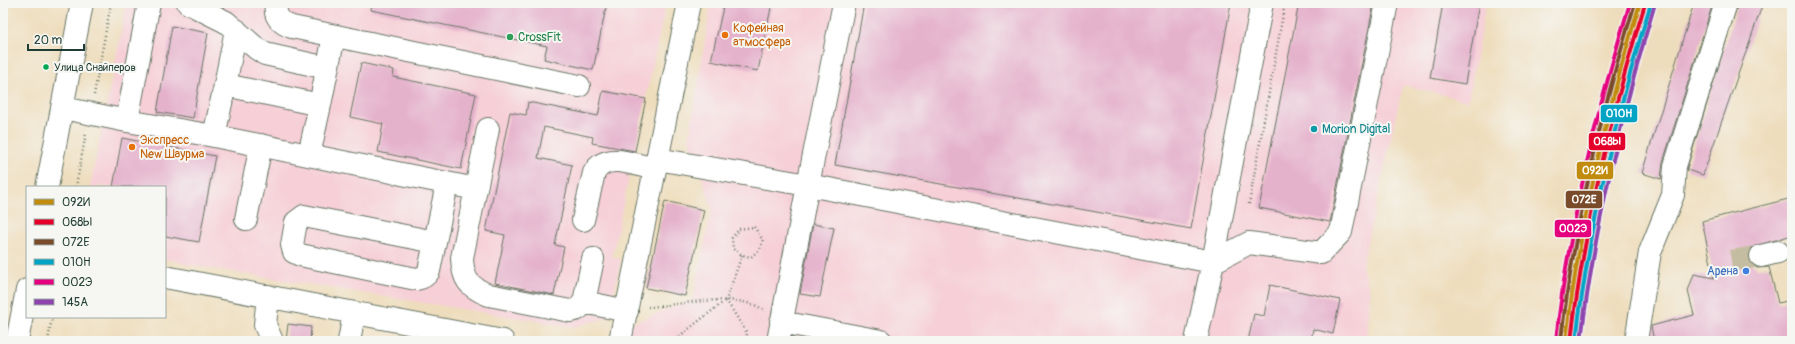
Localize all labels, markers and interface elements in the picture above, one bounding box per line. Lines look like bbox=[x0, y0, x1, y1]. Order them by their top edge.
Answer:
place label: Кофейная атмосфера bbox=[733, 21, 791, 50]
scale bar bbox=[28, 26, 84, 52]
place label: CrossFit bbox=[518, 30, 561, 45]
marker: Кофейная атмосфера bbox=[720, 30, 730, 40]
marker: CrossFit bbox=[505, 32, 515, 42]
text: 20 m bbox=[34, 33, 63, 48]
place label: Улица Снайперов bbox=[54, 61, 136, 74]
marker: Улица Снайперов bbox=[41, 62, 51, 72]
line badge: 010Н bbox=[1600, 104, 1638, 123]
text: 010Н bbox=[1606, 107, 1632, 120]
place label: Morion Digital bbox=[1322, 122, 1390, 137]
marker: Morion Digital bbox=[1309, 124, 1319, 134]
line badge: 068Ы bbox=[1588, 132, 1626, 151]
place label: Экспресс New Шаурма bbox=[140, 133, 205, 162]
text: 068Ы bbox=[1593, 135, 1621, 148]
marker: Экспресс New Шаурма bbox=[127, 142, 137, 152]
line badge: 092И bbox=[1576, 161, 1614, 180]
text: 092И bbox=[1582, 164, 1608, 177]
legend bbox=[26, 186, 166, 318]
line badge: 072Е bbox=[1565, 190, 1603, 209]
text: 072Е bbox=[1571, 193, 1597, 206]
text: 092И bbox=[62, 195, 90, 210]
text: 068Ы bbox=[62, 215, 92, 230]
line badge: 002Э bbox=[1554, 219, 1592, 238]
text: 002Э bbox=[1559, 222, 1587, 235]
text: 072Е bbox=[62, 235, 90, 250]
text: 010Н bbox=[62, 255, 91, 270]
place label: Арена bbox=[1707, 264, 1738, 279]
marker: Арена bbox=[1741, 266, 1751, 276]
text: 002Э bbox=[62, 275, 92, 290]
text: 145А bbox=[62, 295, 88, 310]

